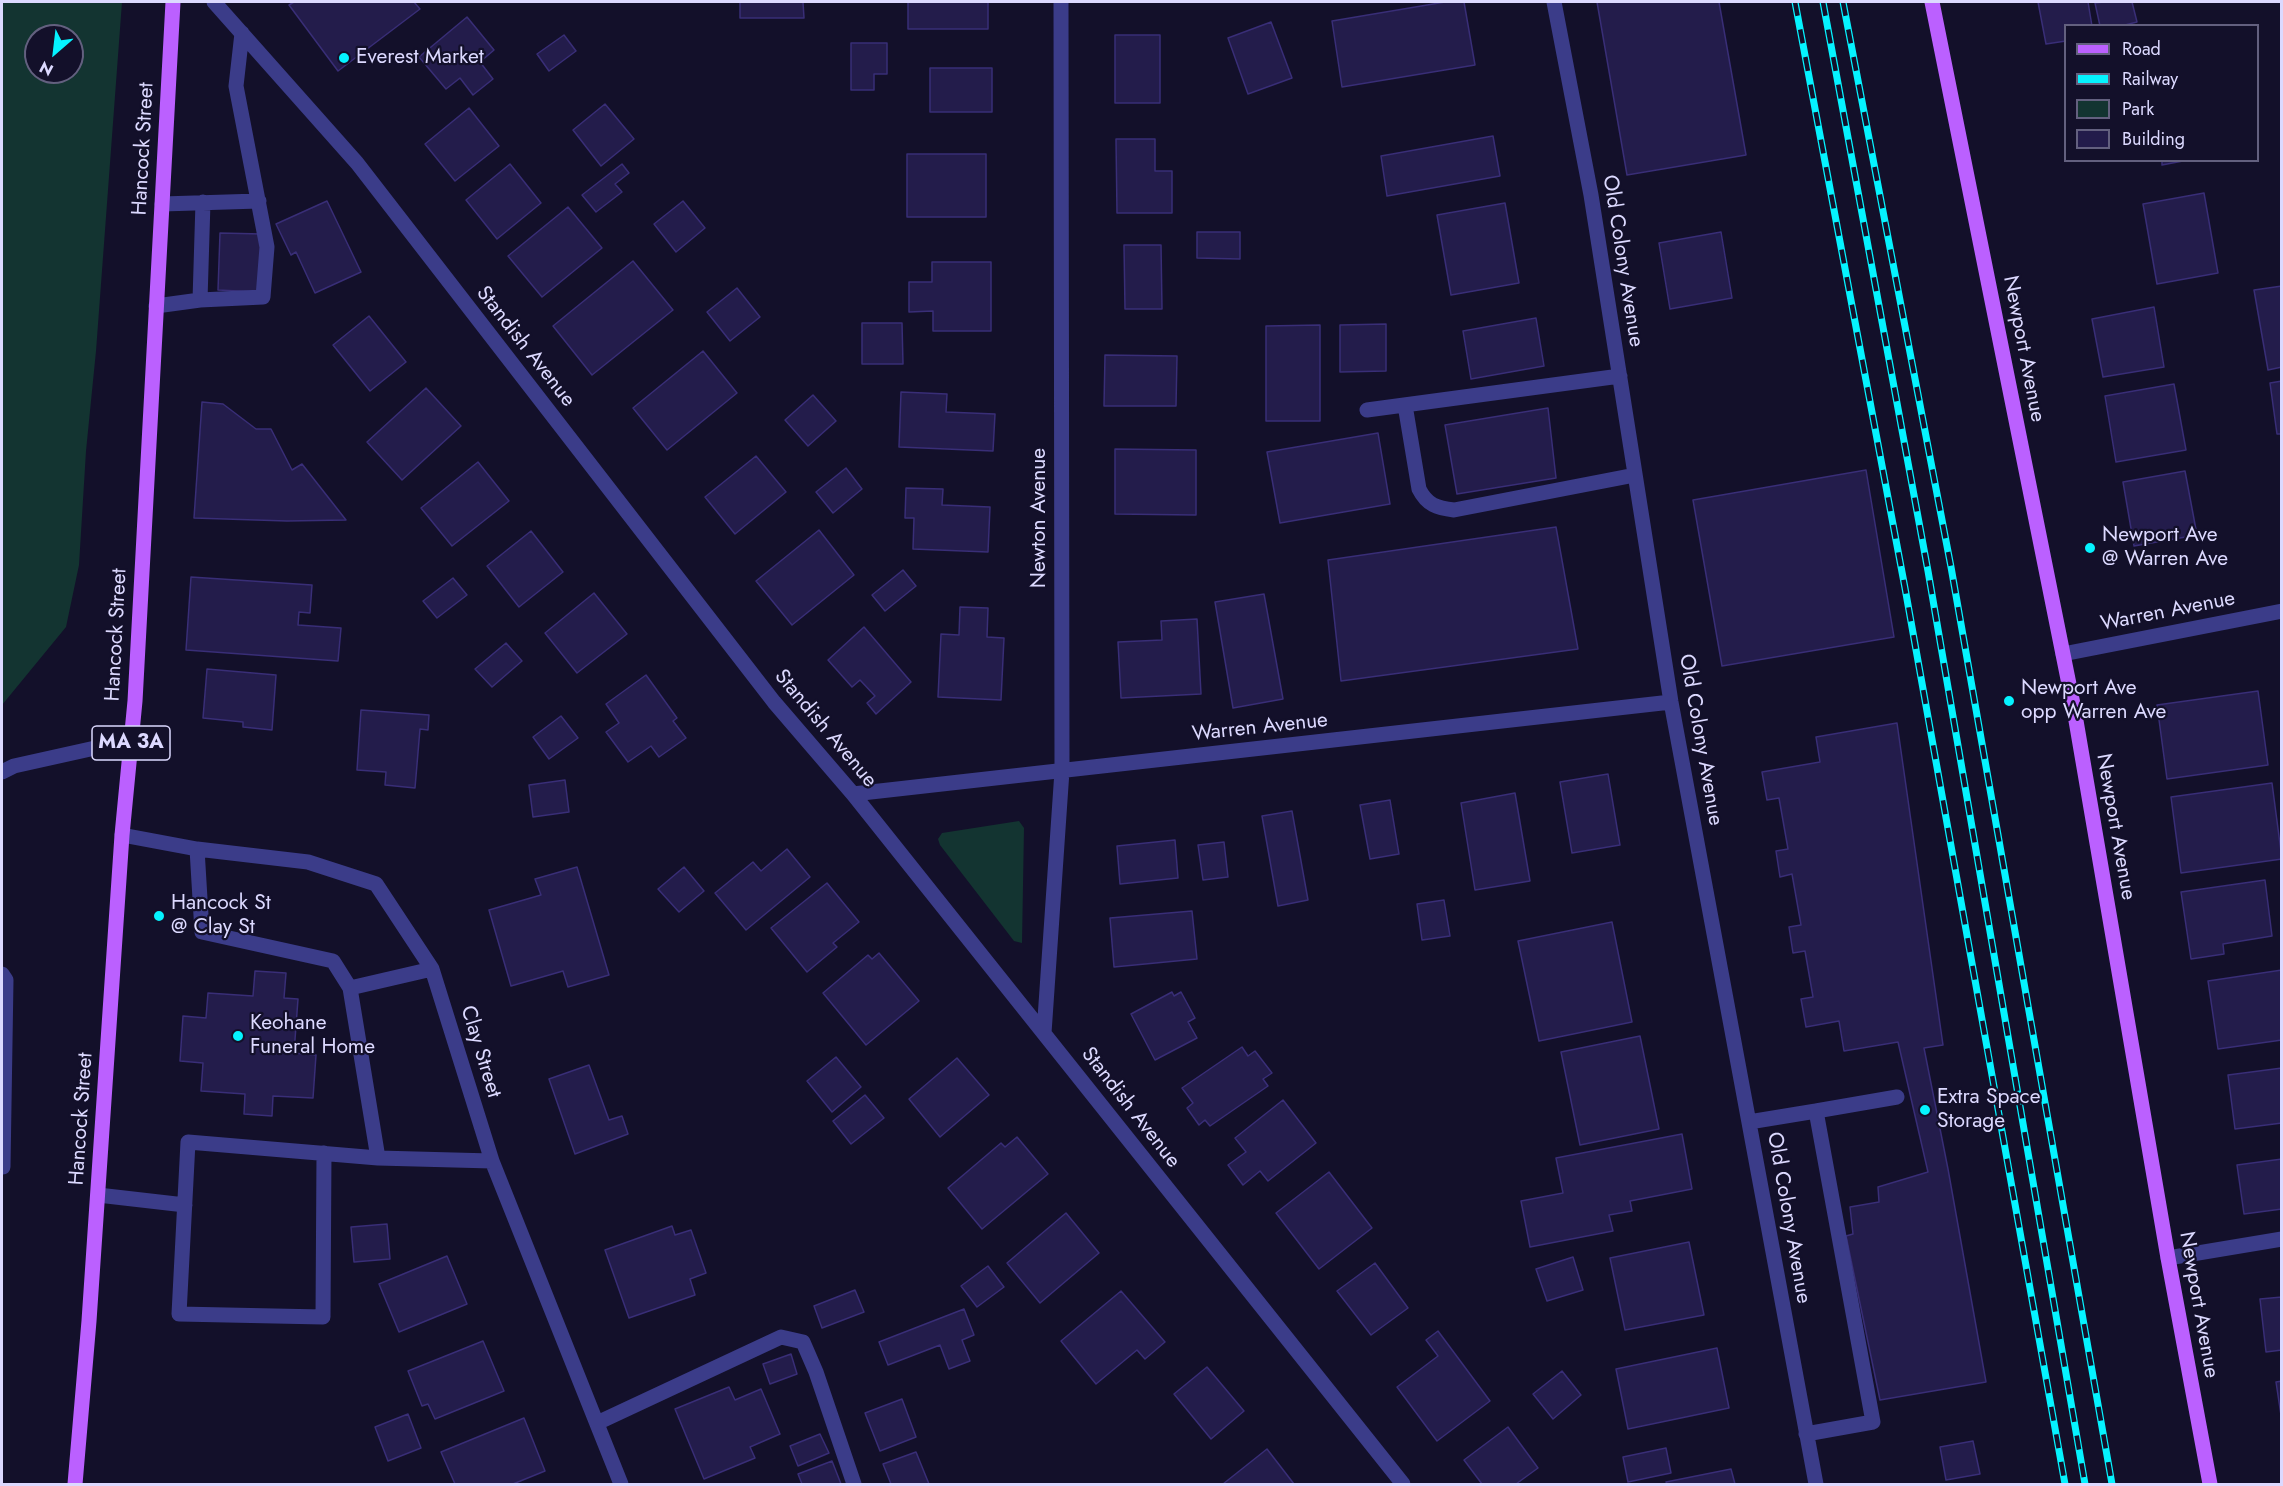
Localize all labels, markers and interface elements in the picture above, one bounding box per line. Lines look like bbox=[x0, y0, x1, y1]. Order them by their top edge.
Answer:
north arrow bbox=[24, 24, 84, 84]
legend bbox=[2064, 24, 2259, 162]
text: Road bbox=[2122, 36, 2161, 62]
place label: Everest Market bbox=[356, 45, 484, 71]
marker: Everest Market bbox=[337, 51, 351, 65]
text: N bbox=[35, 55, 57, 82]
text: Railway bbox=[2122, 66, 2178, 92]
street label: Hancock Street bbox=[128, 82, 160, 216]
text: Park bbox=[2122, 96, 2154, 122]
text: Building bbox=[2122, 126, 2185, 152]
street label: Old Colony Avenue bbox=[1596, 173, 1648, 349]
street label: Newport Avenue bbox=[1996, 274, 2050, 424]
street label: Standish Avenue bbox=[470, 282, 580, 412]
street label: Newton Avenue bbox=[1027, 448, 1053, 588]
place label: Newport Ave @ Warren Ave bbox=[2102, 523, 2228, 573]
marker: Newport Ave @ Warren Ave bbox=[2083, 541, 2097, 555]
street label: Hancock Street bbox=[101, 568, 133, 702]
street label: Warren Avenue bbox=[2099, 587, 2237, 637]
street label: Old Colony Avenue bbox=[1673, 652, 1727, 828]
street label: Standish Avenue bbox=[768, 665, 882, 793]
place label: Newport Ave opp Warren Ave bbox=[2021, 676, 2166, 726]
marker: Newport Ave opp Warren Ave bbox=[2002, 694, 2016, 708]
street label: Warren Avenue bbox=[1191, 708, 1329, 748]
road number: MA 3A bbox=[92, 726, 170, 760]
street label: Newport Avenue bbox=[2090, 752, 2140, 902]
place label: Hancock St @ Clay St bbox=[171, 891, 271, 941]
marker: Hancock St @ Clay St bbox=[152, 909, 166, 923]
street label: Clay Street bbox=[454, 1003, 506, 1101]
place label: Keohane Funeral Home bbox=[250, 1011, 375, 1061]
marker: Keohane Funeral Home bbox=[231, 1029, 245, 1043]
street label: Standish Avenue bbox=[1075, 1043, 1185, 1173]
street label: Hancock Street bbox=[65, 1052, 99, 1186]
place label: Extra Space Storage bbox=[1937, 1085, 2040, 1135]
marker: Extra Space Storage bbox=[1918, 1103, 1932, 1117]
street label: Old Colony Avenue bbox=[1761, 1130, 1815, 1306]
street label: Newport Avenue bbox=[2173, 1230, 2223, 1380]

